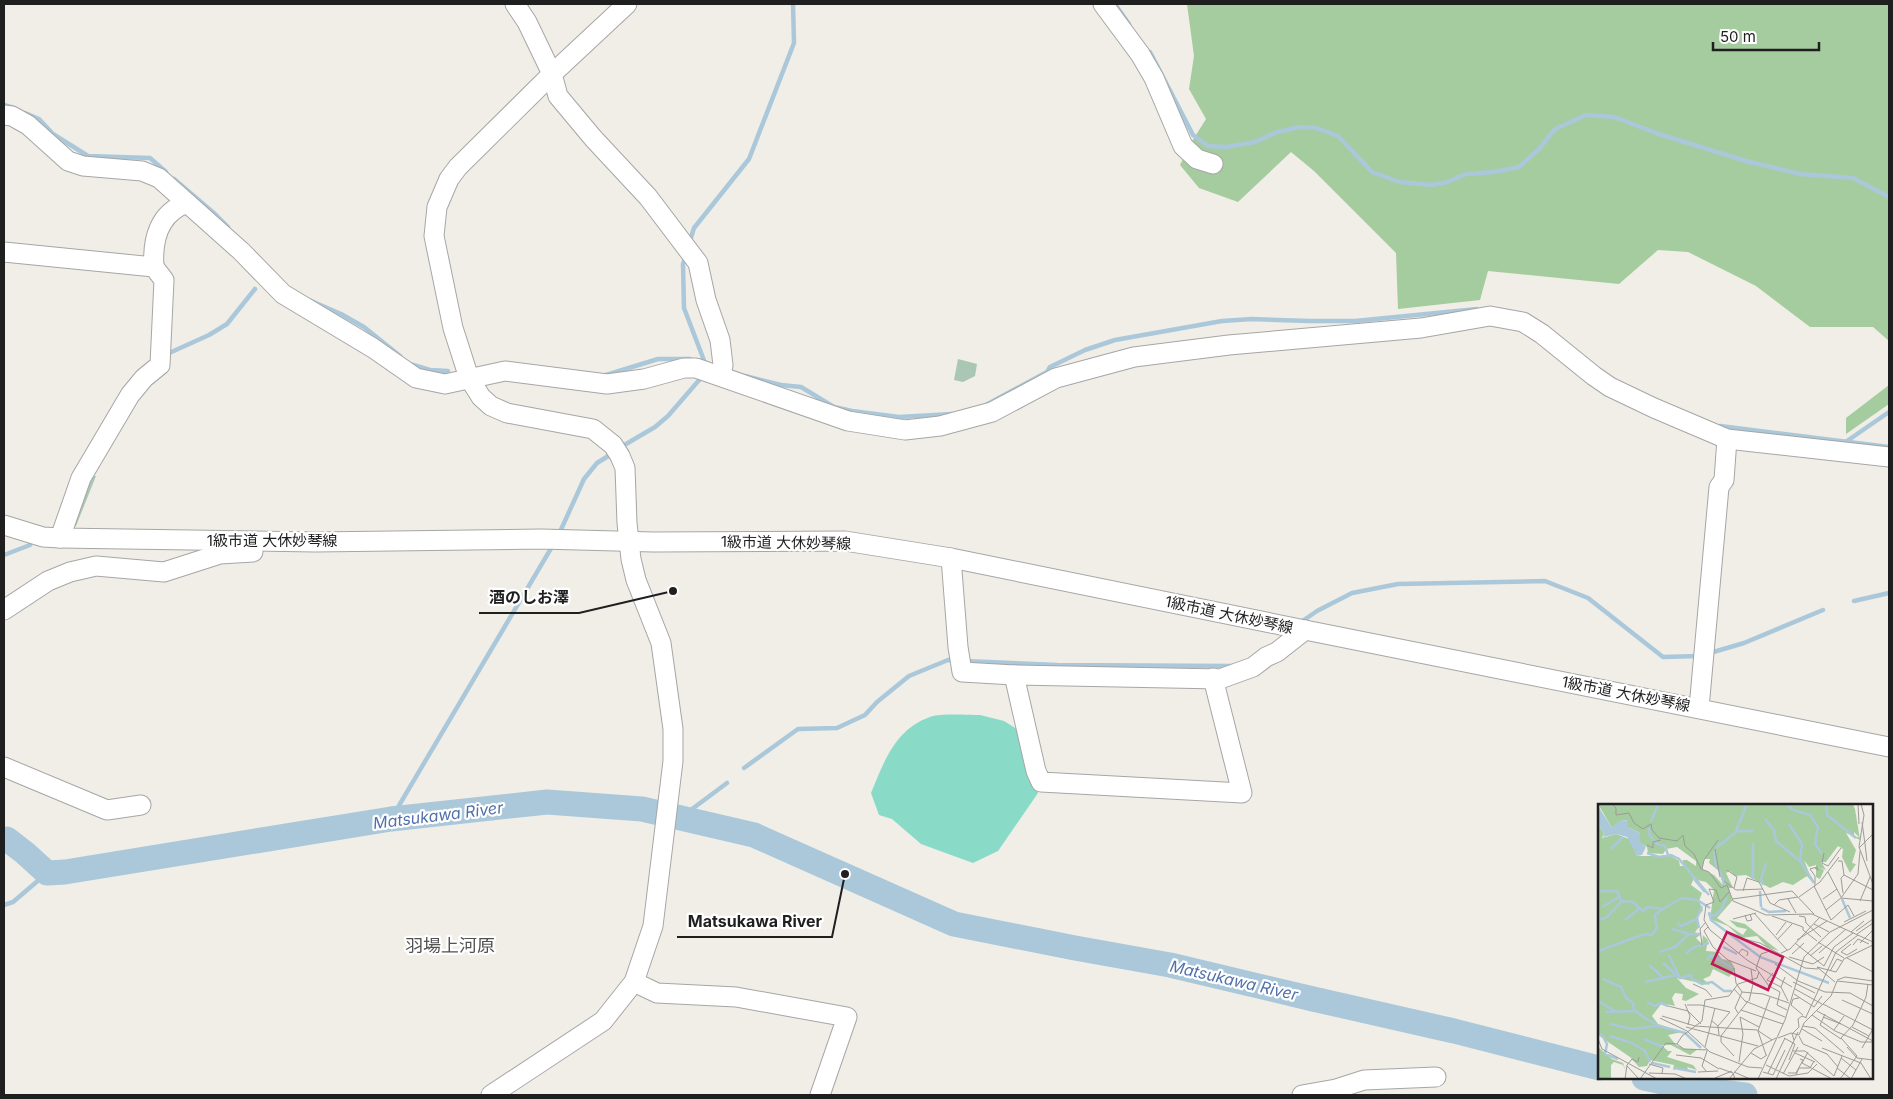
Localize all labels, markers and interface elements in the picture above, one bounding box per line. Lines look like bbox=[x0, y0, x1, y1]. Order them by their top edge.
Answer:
scale bar bbox=[1713, 20, 1819, 52]
text: 50 m bbox=[1720, 27, 1756, 46]
street label: 1級市道 大休妙琴線 bbox=[207, 531, 337, 550]
street label: 1級市道 大休妙琴線 bbox=[721, 532, 851, 553]
callout: 酒のしお澤 bbox=[479, 582, 579, 613]
text: 酒のしお澤 bbox=[489, 587, 569, 607]
street label: 1級市道 大休妙琴線 bbox=[1163, 592, 1295, 637]
street label: 1級市道 大休妙琴線 bbox=[1560, 672, 1692, 715]
water label: Matsukawa River bbox=[372, 797, 505, 833]
inset map bbox=[1598, 804, 1873, 1079]
callout: Matsukawa River bbox=[677, 906, 832, 937]
text: Matsukawa River bbox=[688, 911, 823, 931]
district label: 羽場上河原 bbox=[405, 935, 495, 956]
water label: Matsukawa River bbox=[1168, 956, 1301, 1005]

